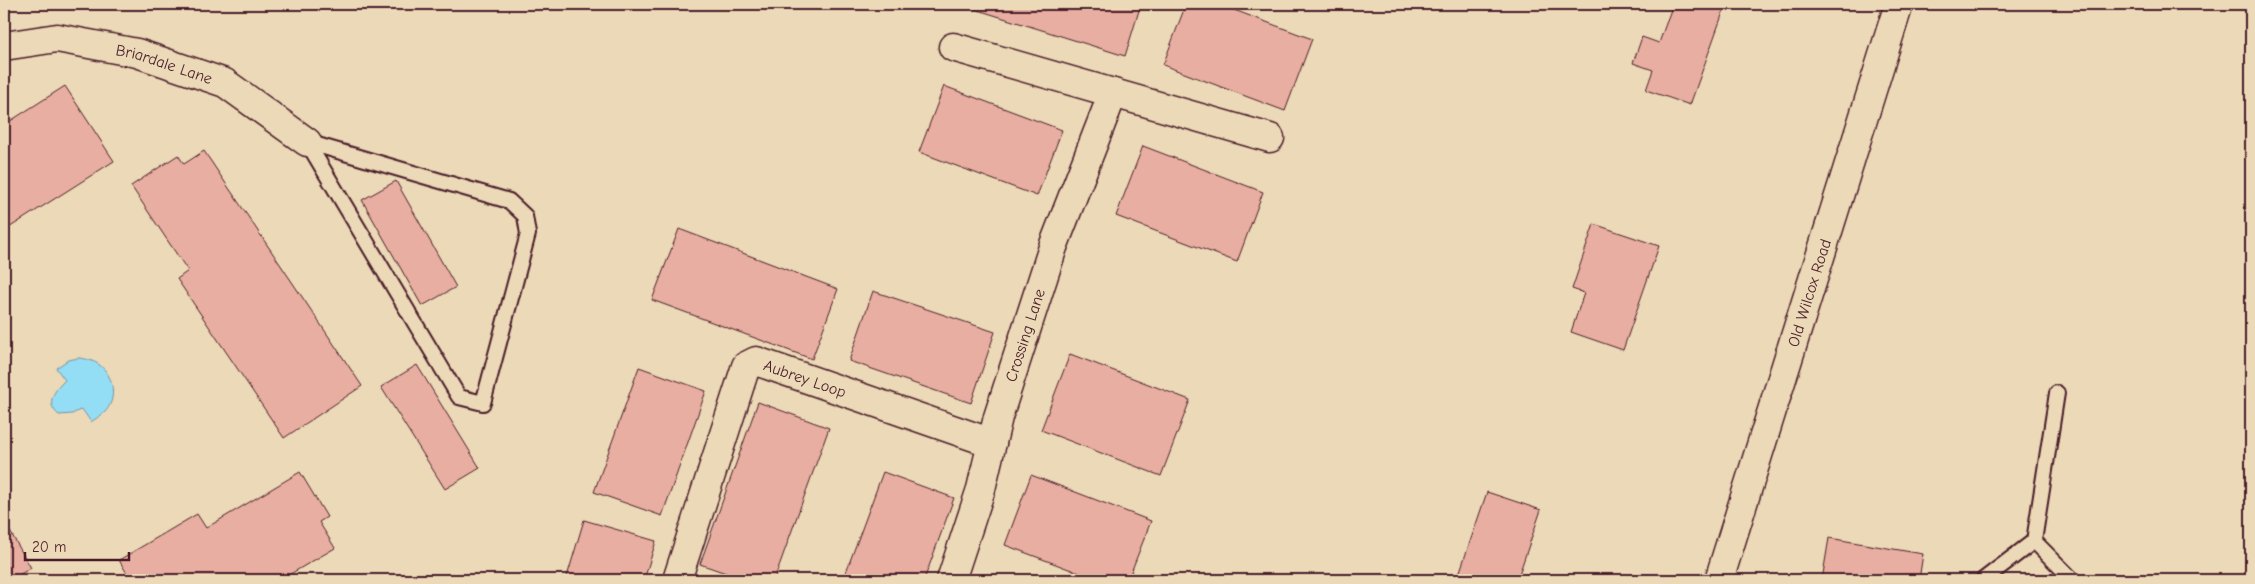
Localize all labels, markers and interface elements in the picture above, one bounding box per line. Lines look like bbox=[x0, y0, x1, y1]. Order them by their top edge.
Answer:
street label: Briardale Lane bbox=[114, 41, 215, 88]
street label: Old Wilcox Road bbox=[1784, 237, 1835, 349]
street label: Crossing Lane bbox=[1002, 286, 1049, 384]
street label: Aubrey Loop bbox=[761, 356, 848, 402]
scale bar bbox=[25, 529, 129, 561]
text: 20 m bbox=[32, 538, 66, 556]

